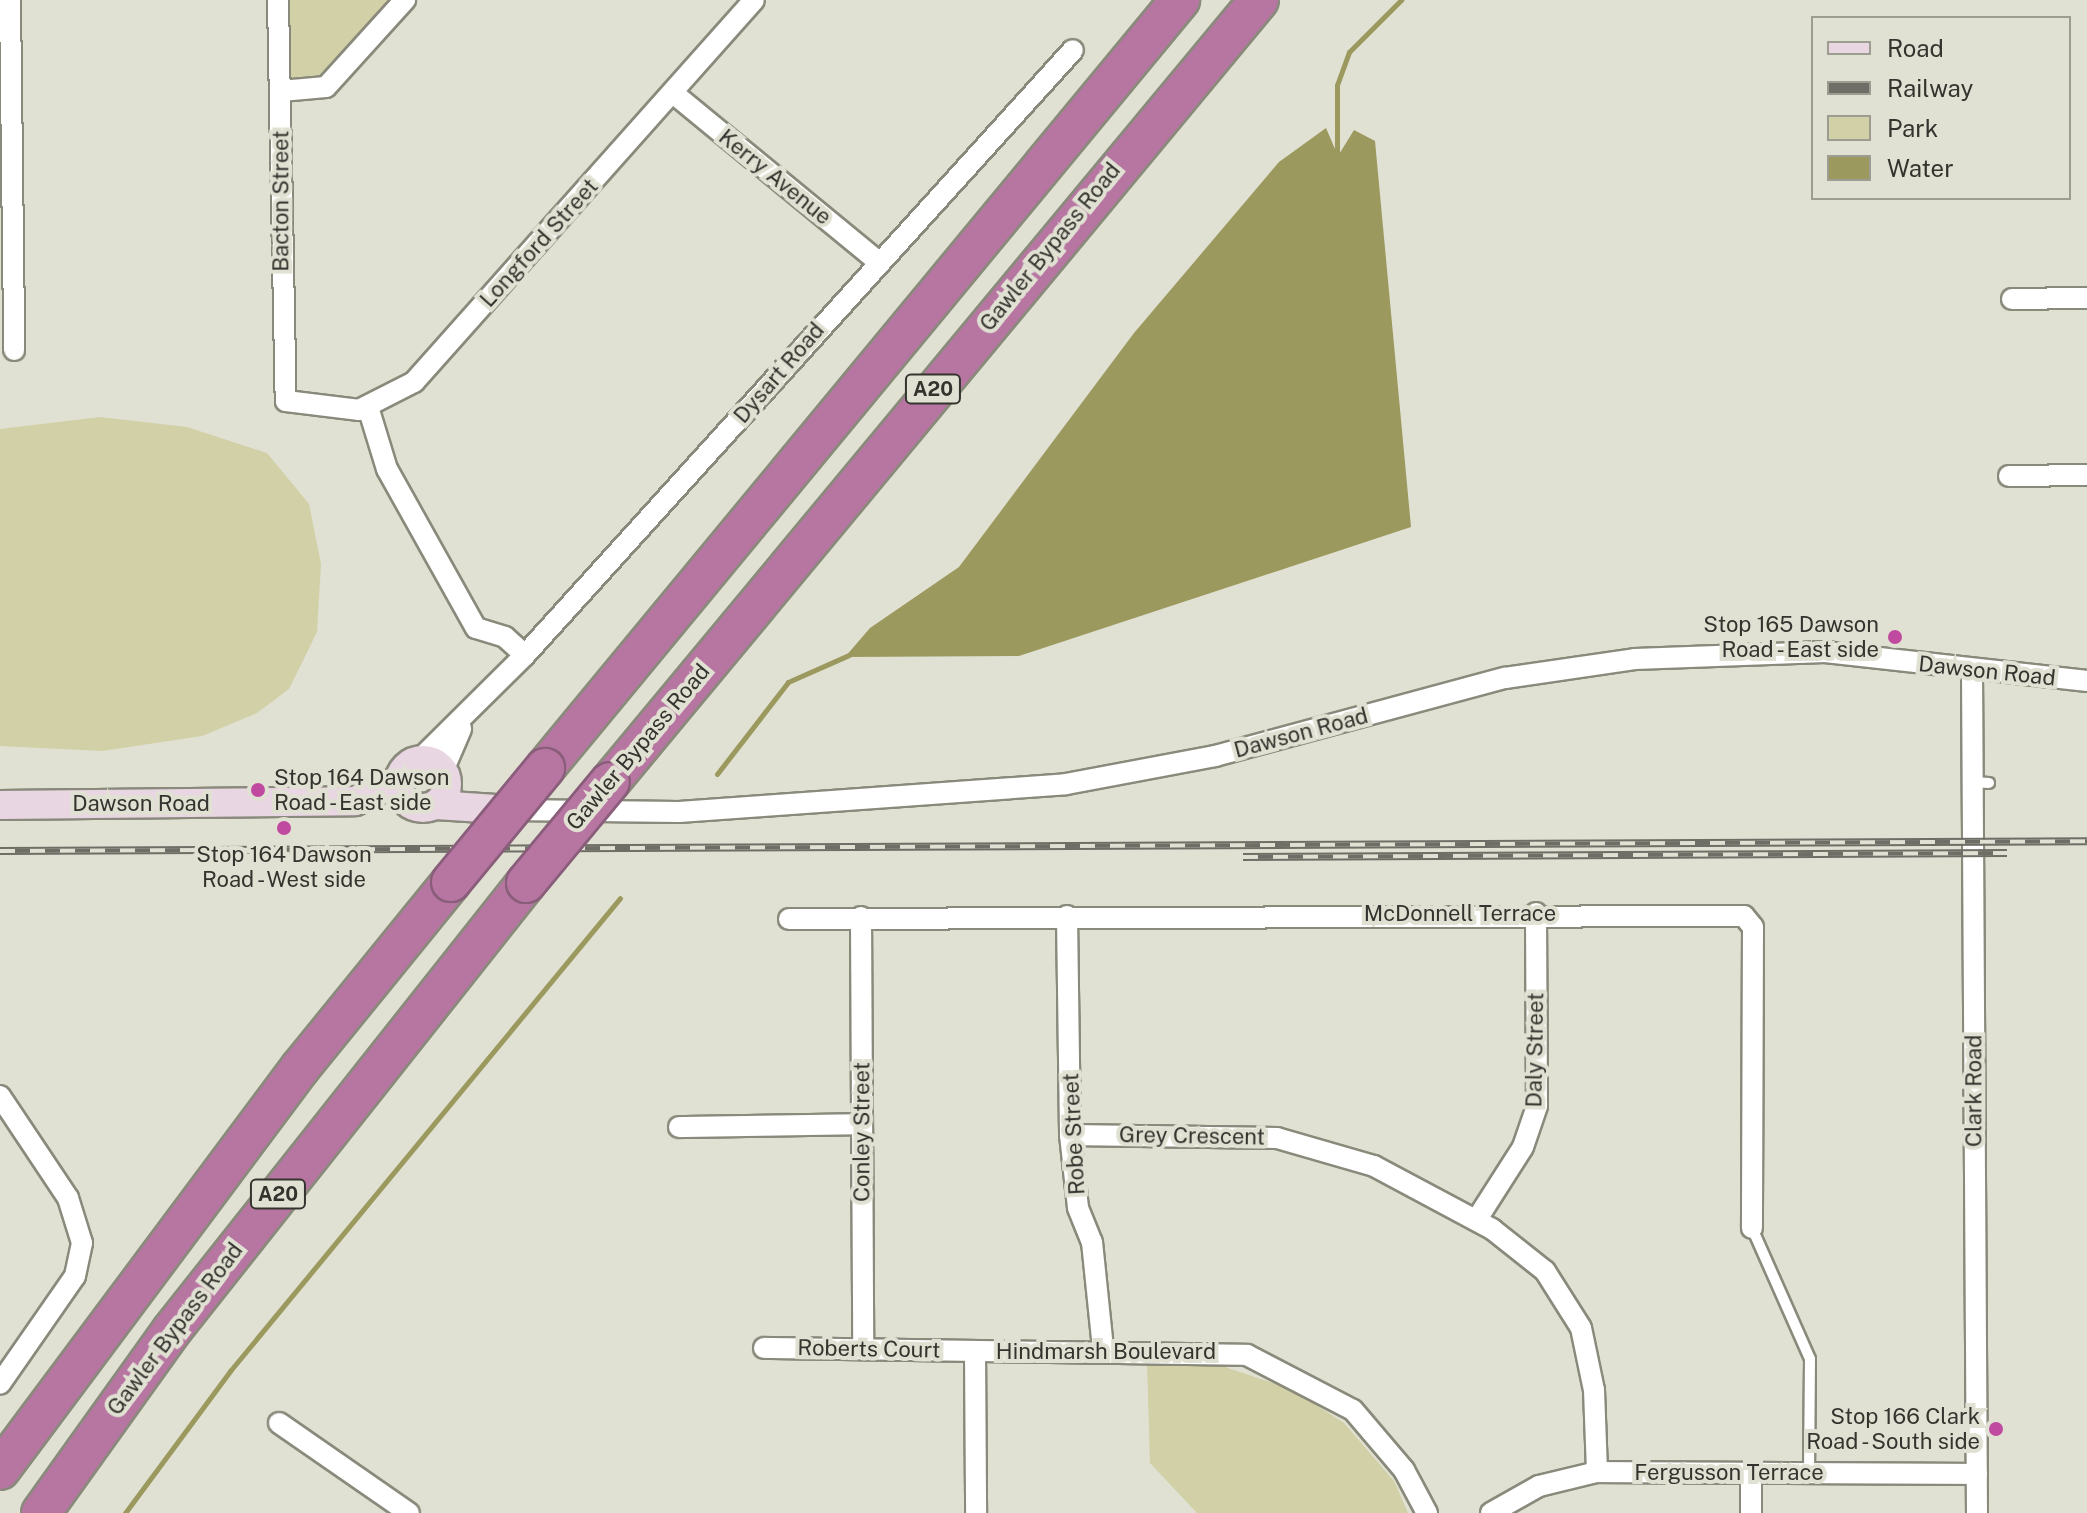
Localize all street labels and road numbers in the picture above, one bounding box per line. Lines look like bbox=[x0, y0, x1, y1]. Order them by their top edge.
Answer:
street label: Kerry Avenue bbox=[713, 124, 837, 230]
street label: Bacton Street bbox=[268, 130, 294, 272]
street label: Gawler Bypass Road bbox=[974, 158, 1126, 336]
street label: Longford Street bbox=[474, 173, 604, 313]
street label: Dysart Road bbox=[728, 317, 830, 429]
road number: A20 bbox=[903, 373, 963, 405]
street label: Dawson Road bbox=[1917, 651, 2057, 691]
street label: Gawler Bypass Road bbox=[561, 659, 715, 835]
street label: Dawson Road bbox=[1231, 702, 1371, 764]
street label: Dawson Road bbox=[72, 791, 210, 817]
street label: McDonnell Terrace bbox=[1364, 901, 1556, 927]
street label: Daly Street bbox=[1521, 992, 1549, 1108]
street label: Clark Road bbox=[1961, 1035, 1987, 1147]
street label: Conley Street bbox=[849, 1062, 875, 1202]
street label: Robe Street bbox=[1058, 1072, 1090, 1196]
street label: Grey Crescent bbox=[1119, 1122, 1265, 1150]
road number: A20 bbox=[248, 1178, 308, 1210]
street label: Gawler Bypass Road bbox=[102, 1238, 248, 1420]
street label: Roberts Court bbox=[797, 1335, 941, 1363]
street label: Hindmarsh Boulevard bbox=[996, 1339, 1216, 1365]
street label: Fergusson Terrace bbox=[1634, 1460, 1824, 1486]

